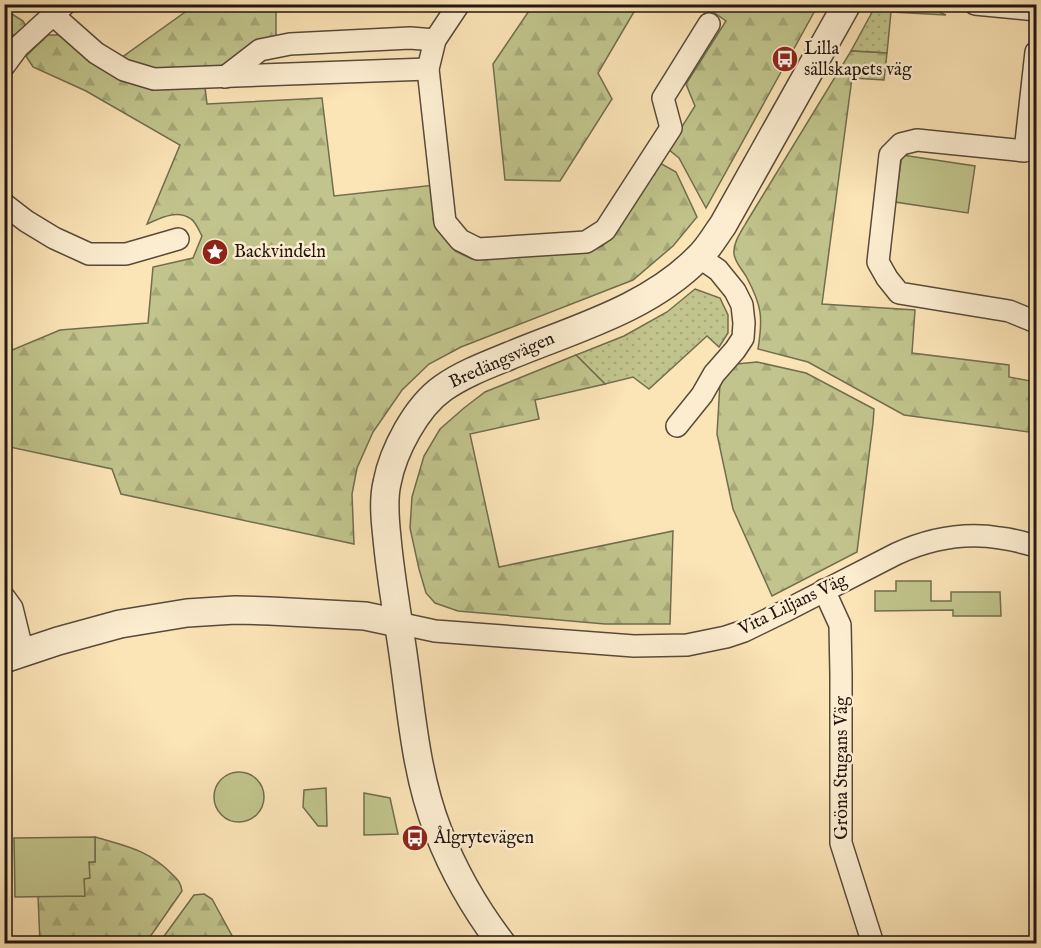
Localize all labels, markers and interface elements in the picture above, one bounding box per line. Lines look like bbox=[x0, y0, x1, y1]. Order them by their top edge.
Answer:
place label: Lilla sällskapets väg bbox=[804, 38, 912, 82]
bus stop icon: Lilla sällskapets väg bbox=[770, 44, 800, 74]
place icon: Backvindeln bbox=[200, 237, 230, 267]
place label: Backvindeln bbox=[234, 241, 326, 264]
street label: Bredängsvägen bbox=[446, 327, 559, 395]
street label: Vita Liljans Väg bbox=[734, 569, 851, 642]
street label: Gröna Stugans Väg bbox=[831, 696, 854, 840]
bus stop icon: Ålgrytevägen bbox=[400, 823, 430, 853]
place label: Ålgrytevägen bbox=[433, 825, 535, 850]

